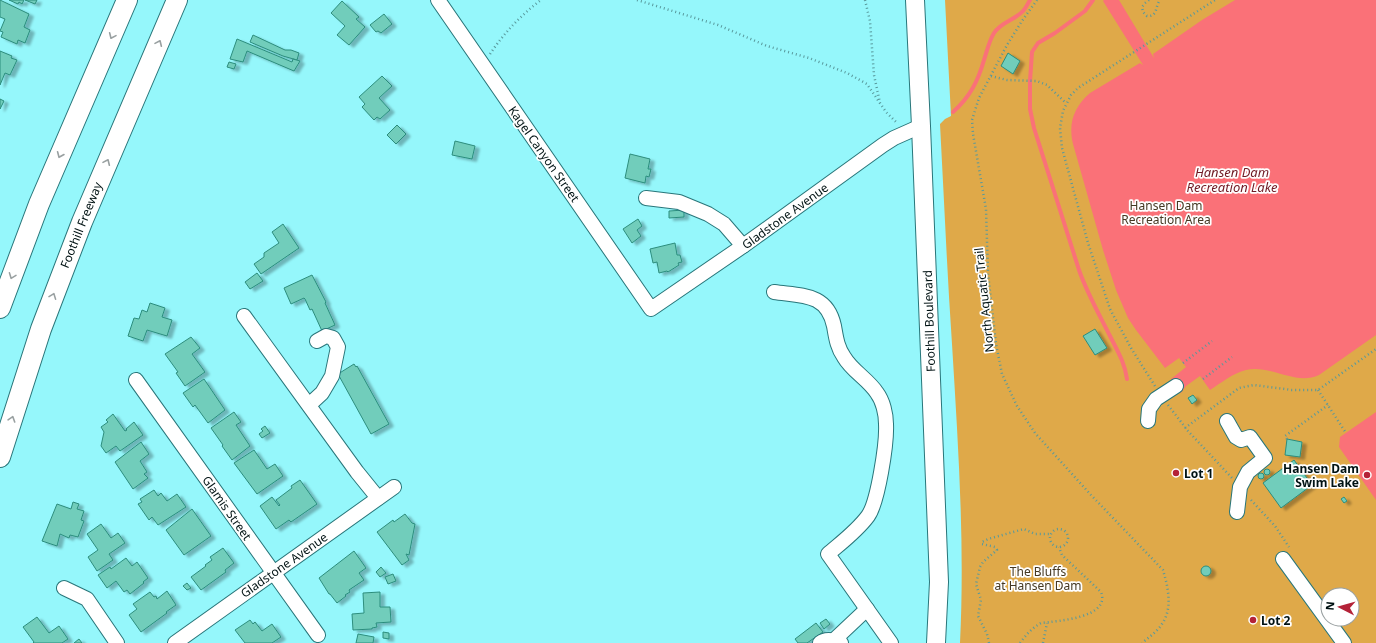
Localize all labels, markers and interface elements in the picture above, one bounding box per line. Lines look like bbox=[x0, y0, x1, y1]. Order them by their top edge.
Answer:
one-way arrow bbox=[109, 31, 117, 39]
one-way arrow bbox=[154, 40, 162, 47]
street label: Kagel Canyon Street bbox=[504, 103, 584, 206]
one-way arrow bbox=[57, 151, 65, 158]
one-way arrow bbox=[102, 159, 110, 166]
water label: Hansen Dam Recreation Lake bbox=[1187, 163, 1278, 196]
street label: Foothill Freeway bbox=[56, 179, 106, 271]
street label: Gladstone Avenue bbox=[738, 179, 832, 253]
park label: Hansen Dam Recreation Area bbox=[1121, 197, 1211, 228]
street label: North Aquatic Trail bbox=[970, 247, 998, 353]
street label: Foothill Boulevard bbox=[919, 270, 939, 372]
one-way arrow bbox=[9, 272, 17, 279]
one-way arrow bbox=[49, 293, 57, 300]
one-way arrow bbox=[7, 416, 15, 423]
place label: Hansen Dam Swim Lake bbox=[1283, 460, 1359, 491]
place label: Lot 1 bbox=[1184, 465, 1213, 482]
marker: Lot 1 bbox=[1171, 468, 1181, 478]
marker: Hansen Dam Swim Lake bbox=[1362, 470, 1372, 480]
street label: Glamis Street bbox=[198, 472, 256, 544]
street label: Gladstone Avenue bbox=[237, 528, 331, 601]
park label: The Bluffs at Hansen Dam bbox=[995, 563, 1082, 594]
north arrow bbox=[1320, 587, 1360, 627]
text: N bbox=[1322, 601, 1337, 611]
place label: Lot 2 bbox=[1261, 612, 1291, 629]
marker: Lot 2 bbox=[1248, 615, 1258, 625]

